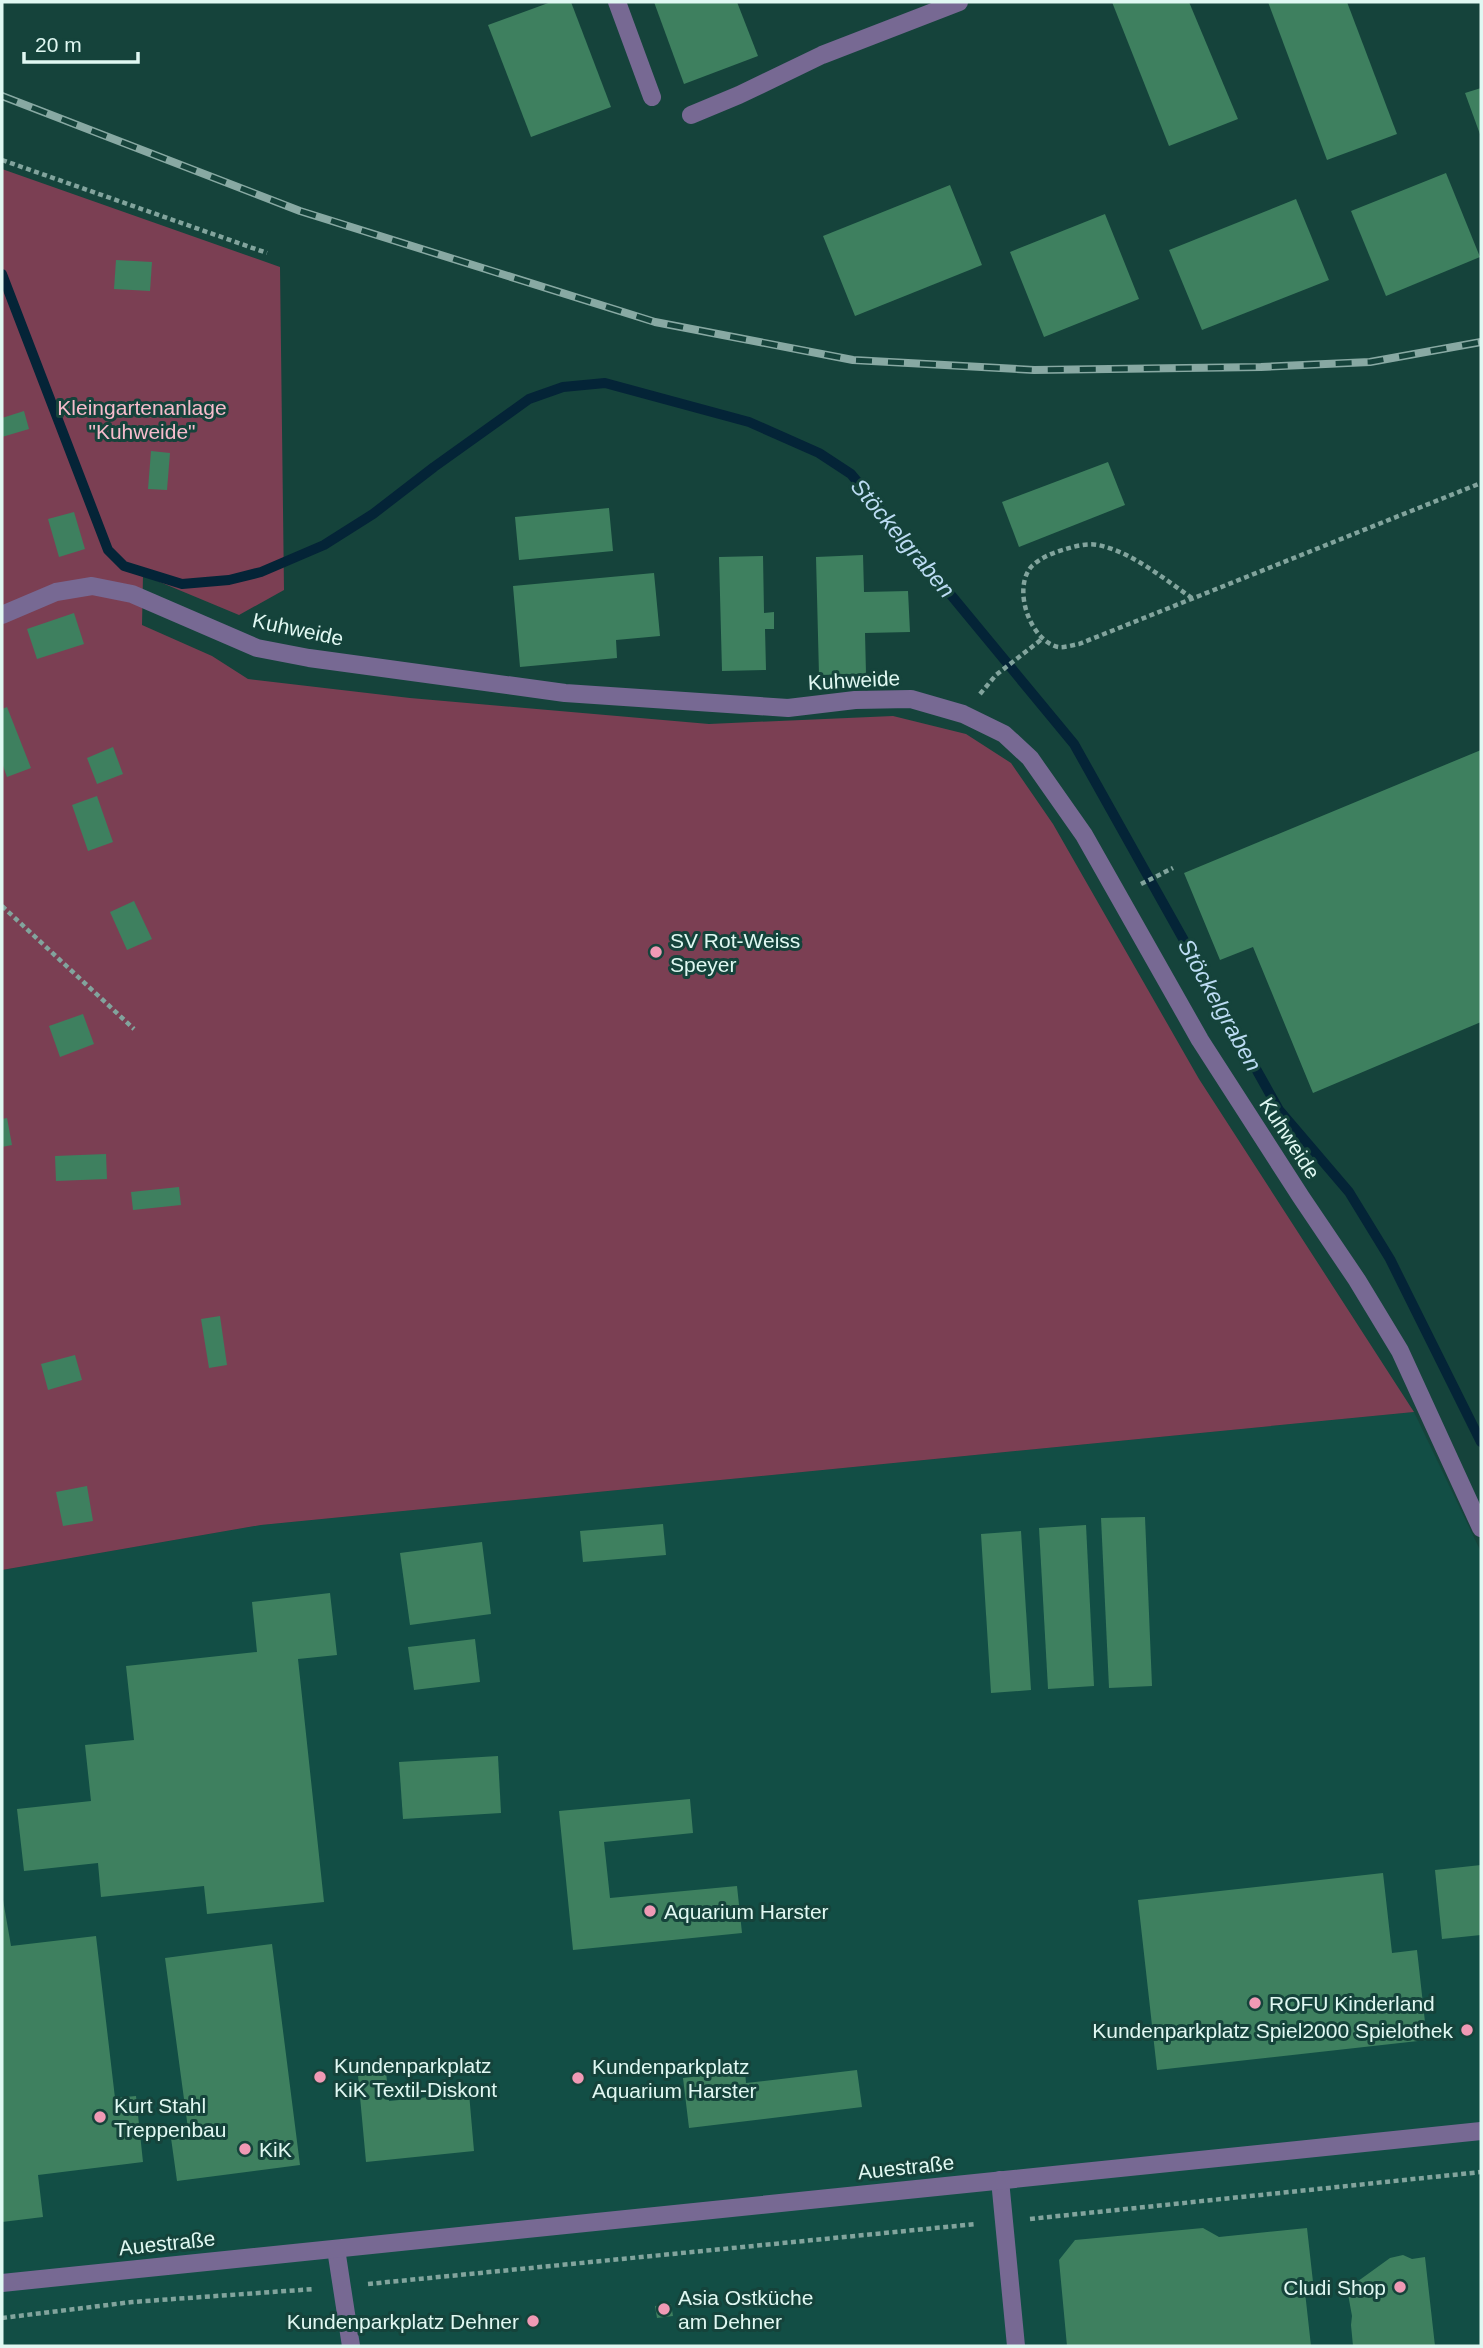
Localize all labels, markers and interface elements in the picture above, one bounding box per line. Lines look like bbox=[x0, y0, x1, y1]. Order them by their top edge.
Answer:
scale bar bbox=[24, 21, 138, 65]
text: 20 m bbox=[35, 33, 82, 56]
park label: Kleingartenanlage "Kuhweide" bbox=[57, 396, 227, 443]
water label: Stöckelgraben bbox=[846, 473, 960, 603]
street label: Kuhweide bbox=[250, 608, 346, 650]
street label: Kuhweide bbox=[807, 666, 901, 694]
place label: SV Rot-Weiss Speyer bbox=[670, 929, 800, 976]
water label: Stöckelgraben bbox=[1173, 934, 1267, 1076]
marker: SV Rot-Weiss Speyer bbox=[648, 944, 664, 960]
street label: Kuhweide bbox=[1255, 1093, 1325, 1183]
place label: Aquarium Harster bbox=[664, 1900, 829, 1923]
marker: Aquarium Harster bbox=[642, 1903, 658, 1919]
place label: ROFU Kinderland bbox=[1269, 1992, 1435, 2015]
marker: ROFU Kinderland bbox=[1247, 1995, 1263, 2011]
place label: Kundenparkplatz Spiel2000 Spielothek bbox=[1092, 2019, 1453, 2042]
marker: Kundenparkplatz Spiel2000 Spielothek bbox=[1459, 2022, 1475, 2038]
place label: Kundenparkplatz KiK Textil-Diskont bbox=[334, 2054, 497, 2101]
place label: Kundenparkplatz Aquarium Harster bbox=[592, 2055, 757, 2102]
marker: Kundenparkplatz KiK Textil-Diskont bbox=[312, 2069, 328, 2085]
marker: Kundenparkplatz Aquarium Harster bbox=[570, 2070, 586, 2086]
place label: Kurt Stahl Treppenbau bbox=[114, 2094, 226, 2141]
marker: Kurt Stahl Treppenbau bbox=[92, 2109, 108, 2125]
place label: KiK bbox=[259, 2138, 292, 2161]
marker: KiK bbox=[237, 2141, 253, 2157]
street label: Auestraße bbox=[857, 2150, 955, 2184]
street label: Auestraße bbox=[118, 2226, 216, 2260]
place label: Cludi Shop bbox=[1283, 2276, 1386, 2299]
marker: Cludi Shop bbox=[1392, 2279, 1408, 2295]
place label: Asia Ostküche am Dehner bbox=[678, 2286, 813, 2333]
marker: Asia Ostküche am Dehner bbox=[656, 2301, 672, 2317]
place label: Kundenparkplatz Dehner bbox=[287, 2310, 519, 2333]
marker: Kundenparkplatz Dehner bbox=[525, 2313, 541, 2329]

